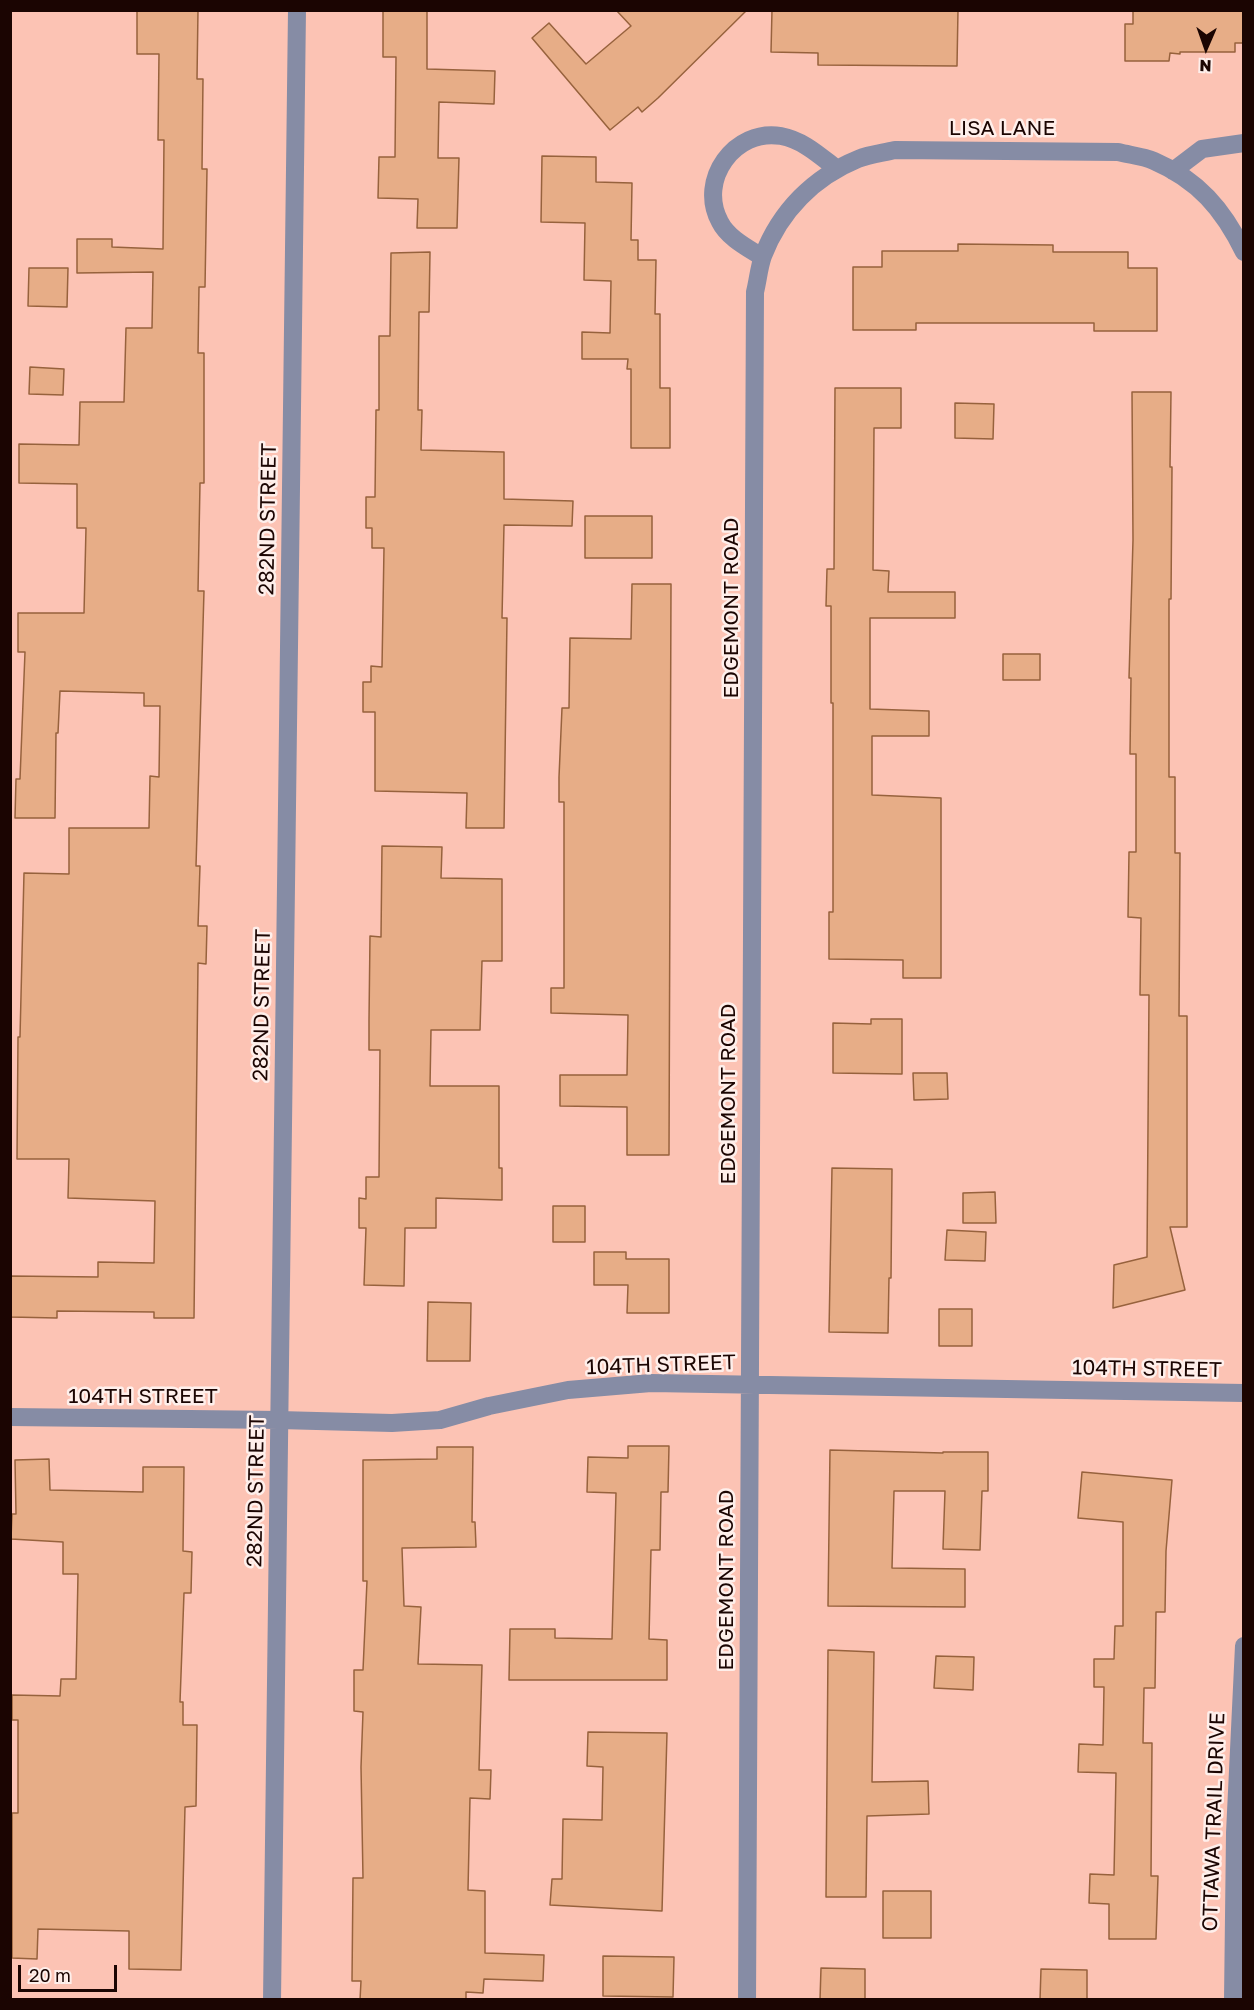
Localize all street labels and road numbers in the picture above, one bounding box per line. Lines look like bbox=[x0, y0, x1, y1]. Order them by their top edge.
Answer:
street label: LISA LANE bbox=[949, 115, 1055, 141]
street label: 282ND STREET bbox=[254, 443, 282, 595]
street label: EDGEMONT ROAD bbox=[718, 517, 744, 699]
street label: 282ND STREET bbox=[248, 929, 276, 1081]
street label: EDGEMONT ROAD bbox=[715, 1003, 741, 1185]
street label: 104TH STREET bbox=[586, 1350, 736, 1380]
street label: 104TH STREET bbox=[1072, 1355, 1222, 1383]
street label: 104TH STREET bbox=[68, 1383, 218, 1409]
street label: 282ND STREET bbox=[242, 1415, 270, 1567]
street label: EDGEMONT ROAD bbox=[713, 1489, 739, 1671]
street label: OTTAWA TRAIL DRIVE bbox=[1198, 1712, 1230, 1932]

